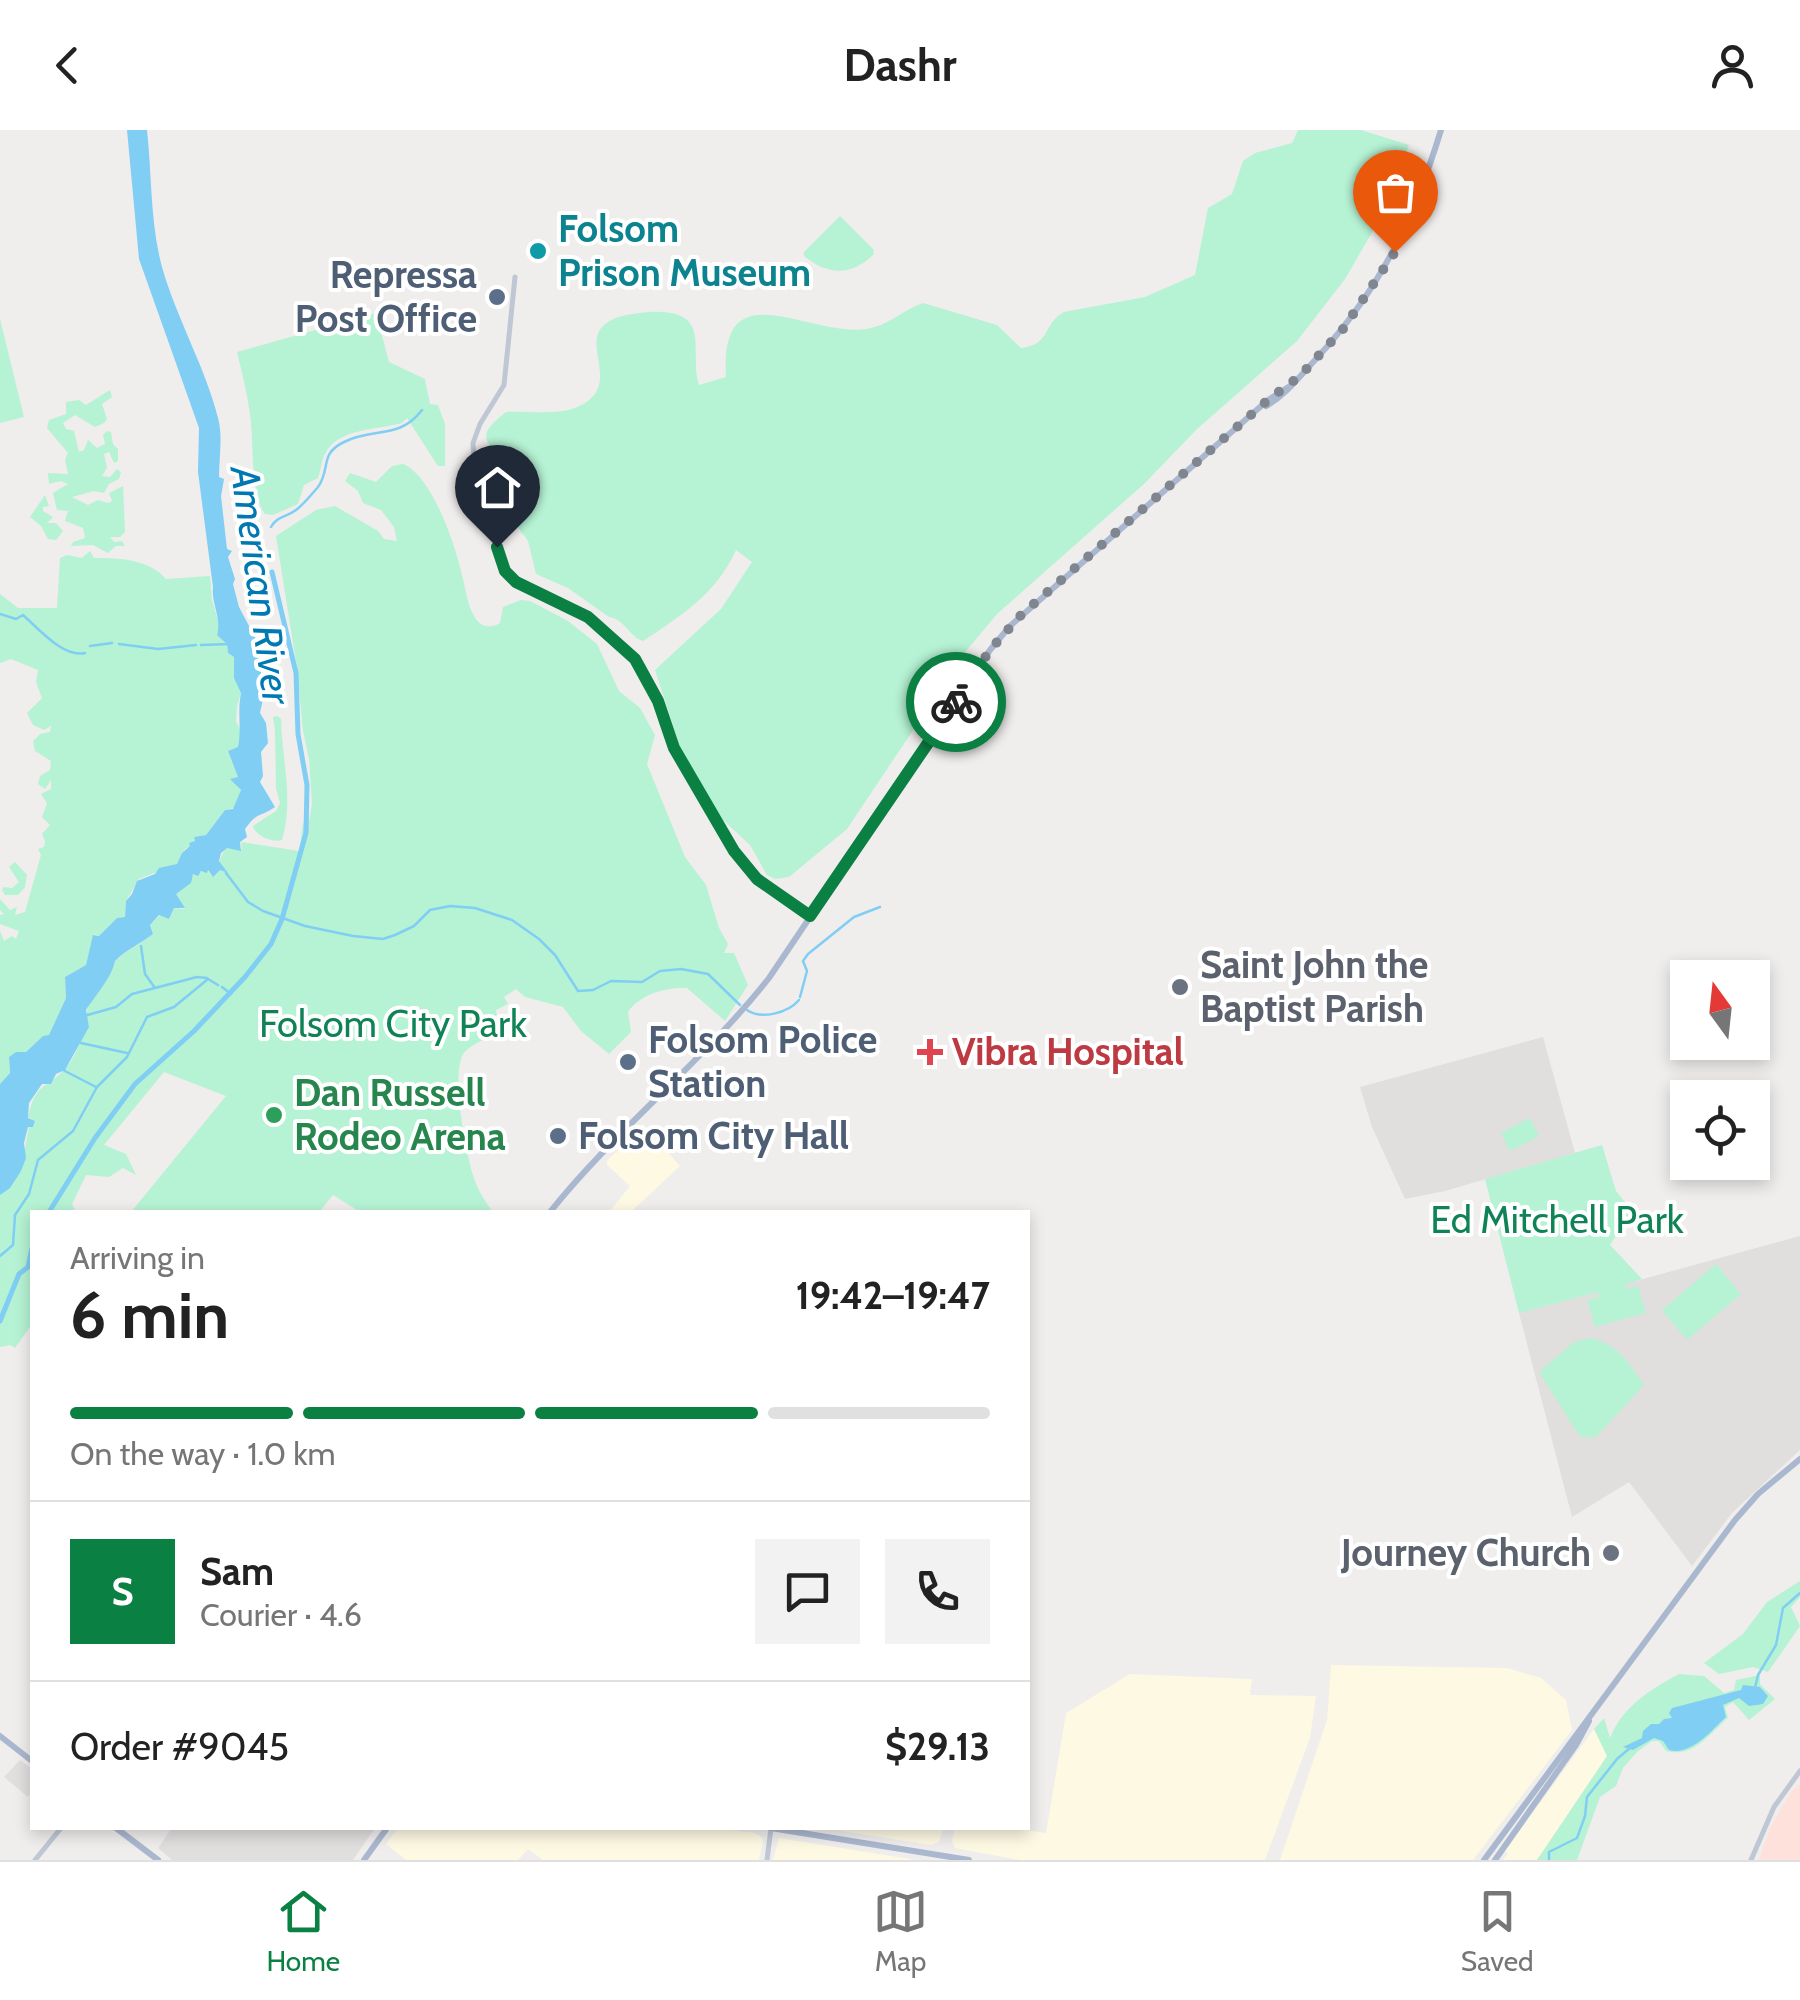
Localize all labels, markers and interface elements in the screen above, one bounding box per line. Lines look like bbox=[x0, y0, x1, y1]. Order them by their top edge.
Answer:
icon: back bbox=[40, 38, 95, 93]
text: Dashr bbox=[843, 38, 957, 92]
icon: person bbox=[1705, 38, 1760, 93]
pin bbox=[1353, 150, 1438, 253]
icon: bag bbox=[1368, 165, 1423, 220]
place label: Folsom Prison Museum bbox=[558, 205, 811, 296]
marker: Folsom Prison Museum bbox=[527, 240, 549, 262]
place label: Repressa Post Office bbox=[295, 251, 477, 342]
marker: Repressa Post Office bbox=[486, 286, 508, 308]
pin bbox=[455, 445, 540, 548]
icon: home bbox=[470, 460, 525, 515]
water label: American River bbox=[220, 461, 303, 709]
courier bbox=[906, 652, 1006, 752]
icon: bike bbox=[929, 675, 984, 730]
place label: Saint John the Baptist Parish bbox=[1200, 941, 1428, 1032]
north arrow bbox=[1670, 960, 1770, 1060]
map controls bbox=[1670, 960, 1770, 1180]
marker: Saint John the Baptist Parish bbox=[1169, 976, 1191, 998]
park label: Folsom City Park bbox=[259, 1000, 527, 1047]
place label: Folsom Police Station bbox=[648, 1016, 877, 1107]
place label: Vibra Hospital bbox=[952, 1028, 1184, 1075]
marker: Vibra Hospital bbox=[917, 1039, 943, 1065]
marker: Folsom Police Station bbox=[617, 1051, 639, 1073]
place label: Dan Russell Rodeo Arena bbox=[294, 1069, 506, 1160]
button: locate bbox=[1670, 1080, 1770, 1180]
marker: Dan Russell Rodeo Arena bbox=[263, 1104, 285, 1126]
place label: Folsom City Hall bbox=[578, 1112, 849, 1159]
marker: Folsom City Hall bbox=[547, 1125, 569, 1147]
park label: Ed Mitchell Park bbox=[1430, 1196, 1684, 1243]
text: Arriving in bbox=[70, 1238, 205, 1277]
text: 19:42–19:47 bbox=[796, 1272, 990, 1319]
text: 6 min bbox=[70, 1275, 229, 1354]
text: On the way · 1.0 km bbox=[70, 1434, 336, 1473]
place label: Journey Church bbox=[1340, 1529, 1591, 1576]
button: chat bbox=[755, 1539, 860, 1644]
button: phone bbox=[885, 1539, 990, 1644]
marker: Journey Church bbox=[1600, 1542, 1622, 1564]
text: Sam bbox=[200, 1548, 274, 1595]
text: S bbox=[111, 1568, 134, 1615]
text: Courier · 4.6 bbox=[200, 1595, 362, 1634]
text: Order #9045 bbox=[70, 1723, 289, 1770]
text: $29.13 bbox=[885, 1723, 990, 1770]
tab: Home bbox=[266, 1884, 340, 1978]
tab: Map bbox=[873, 1884, 928, 1978]
tab: Saved bbox=[1461, 1884, 1534, 1978]

